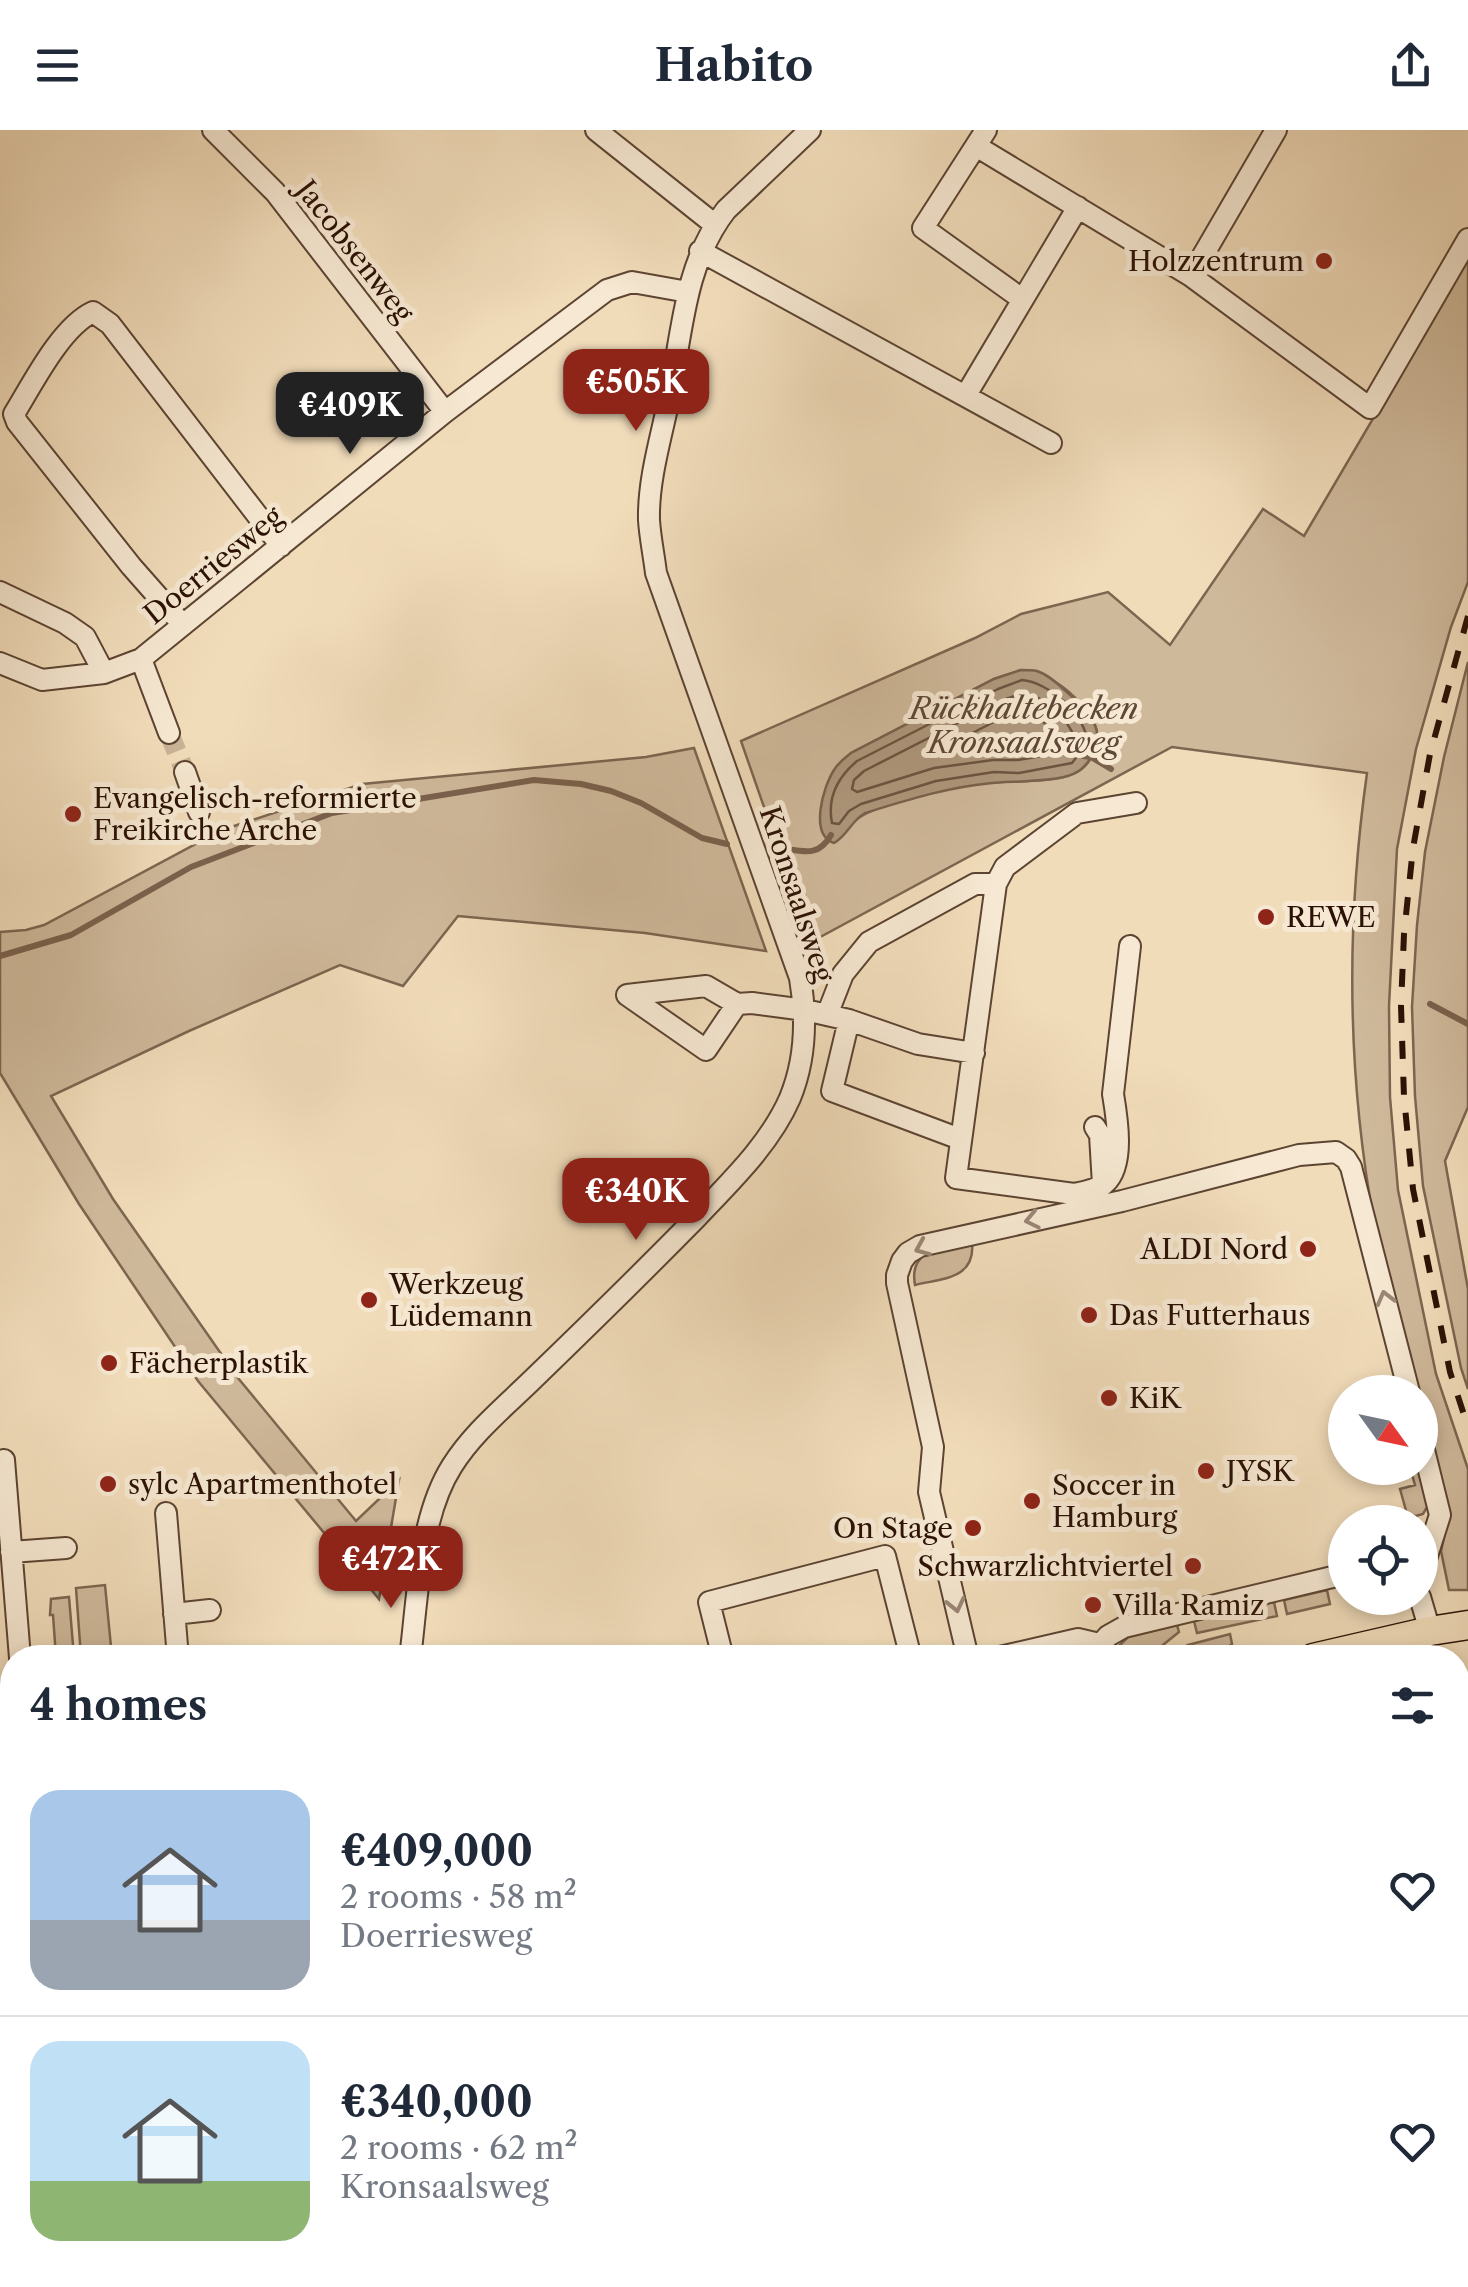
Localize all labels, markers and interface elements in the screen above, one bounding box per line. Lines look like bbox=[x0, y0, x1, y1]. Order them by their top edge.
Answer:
text: Habito bbox=[655, 37, 813, 93]
icon: menu bbox=[30, 38, 85, 93]
icon: share bbox=[1383, 38, 1438, 93]
street label: Jacobsenweg bbox=[287, 170, 421, 329]
place label: Holzzentrum bbox=[1128, 244, 1304, 278]
marker: Holzzentrum bbox=[1313, 250, 1335, 272]
pin: €505K bbox=[566, 349, 706, 434]
text: €505K bbox=[585, 362, 687, 401]
pin: €409K bbox=[280, 372, 420, 457]
text: €409K bbox=[298, 385, 402, 424]
street label: Doerriesweg bbox=[137, 499, 289, 631]
water label: Rückhaltebecken Kronsaalsweg bbox=[908, 690, 1138, 761]
place label: Evangelisch-reformierte Freikirche Arche bbox=[93, 781, 417, 847]
street label: Kronsaalsweg bbox=[753, 802, 841, 986]
marker: Evangelisch-reformierte Freikirche Arche bbox=[62, 803, 84, 825]
place label: REWE bbox=[1286, 900, 1376, 934]
marker: REWE bbox=[1255, 906, 1277, 928]
pin: €340K bbox=[566, 1158, 706, 1243]
text: €340K bbox=[584, 1171, 688, 1210]
one-way arrow bbox=[1024, 1208, 1041, 1229]
place label: ALDI Nord bbox=[1139, 1232, 1288, 1266]
one-way arrow bbox=[915, 1236, 933, 1256]
marker: ALDI Nord bbox=[1297, 1238, 1319, 1260]
place label: Werkzeug Lüdemann bbox=[388, 1267, 533, 1333]
marker: Werkzeug Lüdemann bbox=[358, 1289, 380, 1311]
one-way arrow bbox=[1375, 1290, 1396, 1307]
place label: Das Futterhaus bbox=[1109, 1298, 1311, 1332]
marker: Das Futterhaus bbox=[1078, 1304, 1100, 1326]
place label: Fächerplastik bbox=[129, 1346, 309, 1380]
marker: Fächerplastik bbox=[98, 1352, 120, 1374]
north arrow bbox=[1328, 1375, 1438, 1485]
map controls bbox=[1328, 1375, 1438, 1615]
place label: KiK bbox=[1129, 1381, 1182, 1415]
marker: KiK bbox=[1098, 1387, 1120, 1409]
place label: JYSK bbox=[1222, 1454, 1295, 1488]
marker: JYSK bbox=[1195, 1460, 1217, 1482]
place label: sylc Apartmenthotel bbox=[128, 1467, 397, 1501]
place label: Soccer in Hamburg bbox=[1052, 1468, 1177, 1534]
marker: sylc Apartmenthotel bbox=[97, 1473, 119, 1495]
marker: Soccer in Hamburg bbox=[1021, 1490, 1043, 1512]
button: locate bbox=[1328, 1505, 1438, 1615]
place label: On Stage bbox=[833, 1511, 953, 1545]
marker: On Stage bbox=[962, 1517, 984, 1539]
pin: €472K bbox=[321, 1526, 461, 1611]
text: €472K bbox=[341, 1539, 441, 1578]
place label: Schwarzlichtviertel bbox=[917, 1549, 1173, 1583]
marker: Schwarzlichtviertel bbox=[1182, 1555, 1204, 1577]
place label: Villa Ramiz bbox=[1112, 1588, 1265, 1622]
marker: Villa Ramiz bbox=[1082, 1594, 1104, 1616]
one-way arrow bbox=[944, 1596, 965, 1613]
icon: filters bbox=[1385, 1678, 1440, 1733]
text: 4 homes bbox=[30, 1679, 207, 1731]
text: €409,000 bbox=[340, 1825, 533, 1877]
icon: home bbox=[110, 1830, 230, 1950]
icon: heart bbox=[1385, 1863, 1440, 1918]
text: 2 rooms · 58 m² bbox=[340, 1877, 577, 1916]
text: Doerriesweg bbox=[340, 1916, 532, 1955]
text: €340,000 bbox=[340, 2076, 533, 2128]
icon: home bbox=[110, 2081, 230, 2201]
icon: heart bbox=[1385, 2114, 1440, 2169]
text: 2 rooms · 62 m² bbox=[340, 2128, 578, 2167]
text: Kronsaalsweg bbox=[340, 2167, 549, 2206]

